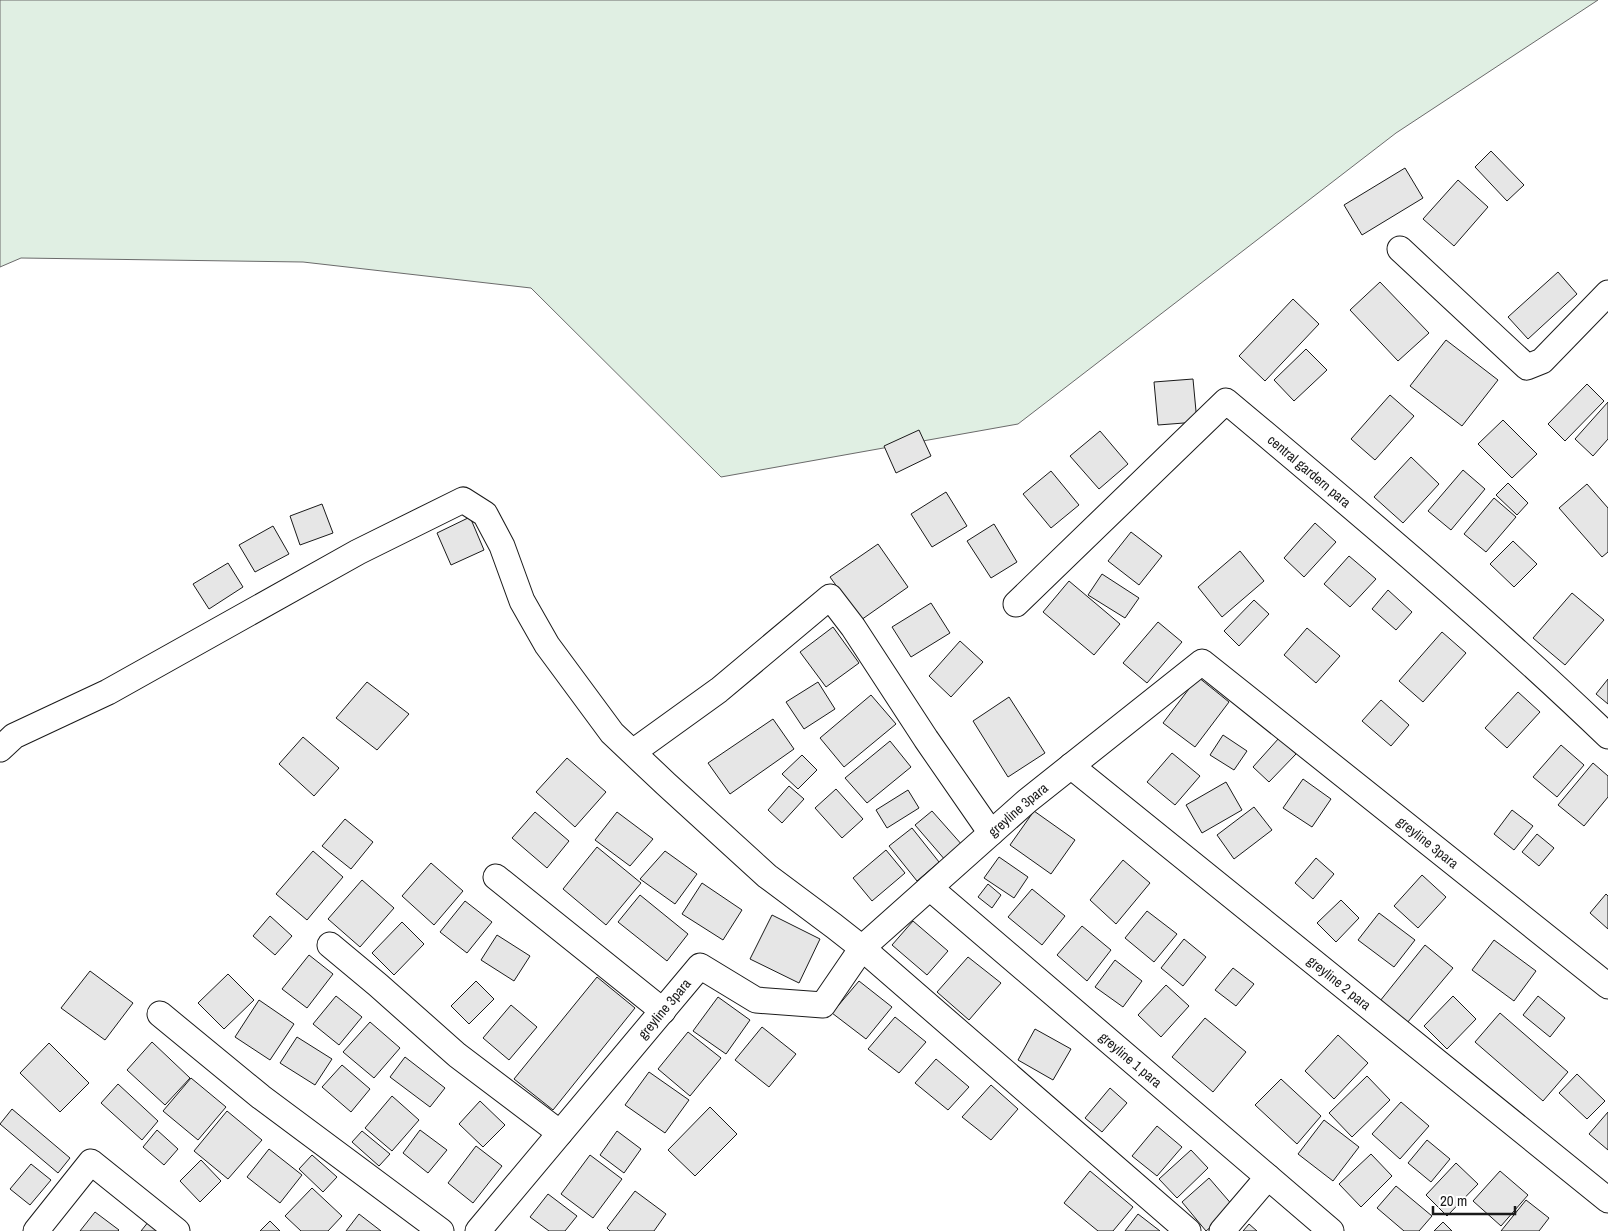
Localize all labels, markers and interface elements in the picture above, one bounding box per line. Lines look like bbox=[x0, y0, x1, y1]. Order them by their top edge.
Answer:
street label: central gardern para bbox=[1264, 431, 1355, 512]
street label: greyline 3para bbox=[984, 778, 1052, 840]
street label: greyline 3para bbox=[1394, 812, 1463, 873]
street label: greyline 2 para bbox=[1304, 952, 1375, 1014]
street label: greyline 3para bbox=[634, 974, 695, 1043]
street label: greyline 1 para bbox=[1096, 1028, 1166, 1092]
scale bar bbox=[1433, 1184, 1516, 1216]
text: 20 m bbox=[1440, 1190, 1467, 1211]

